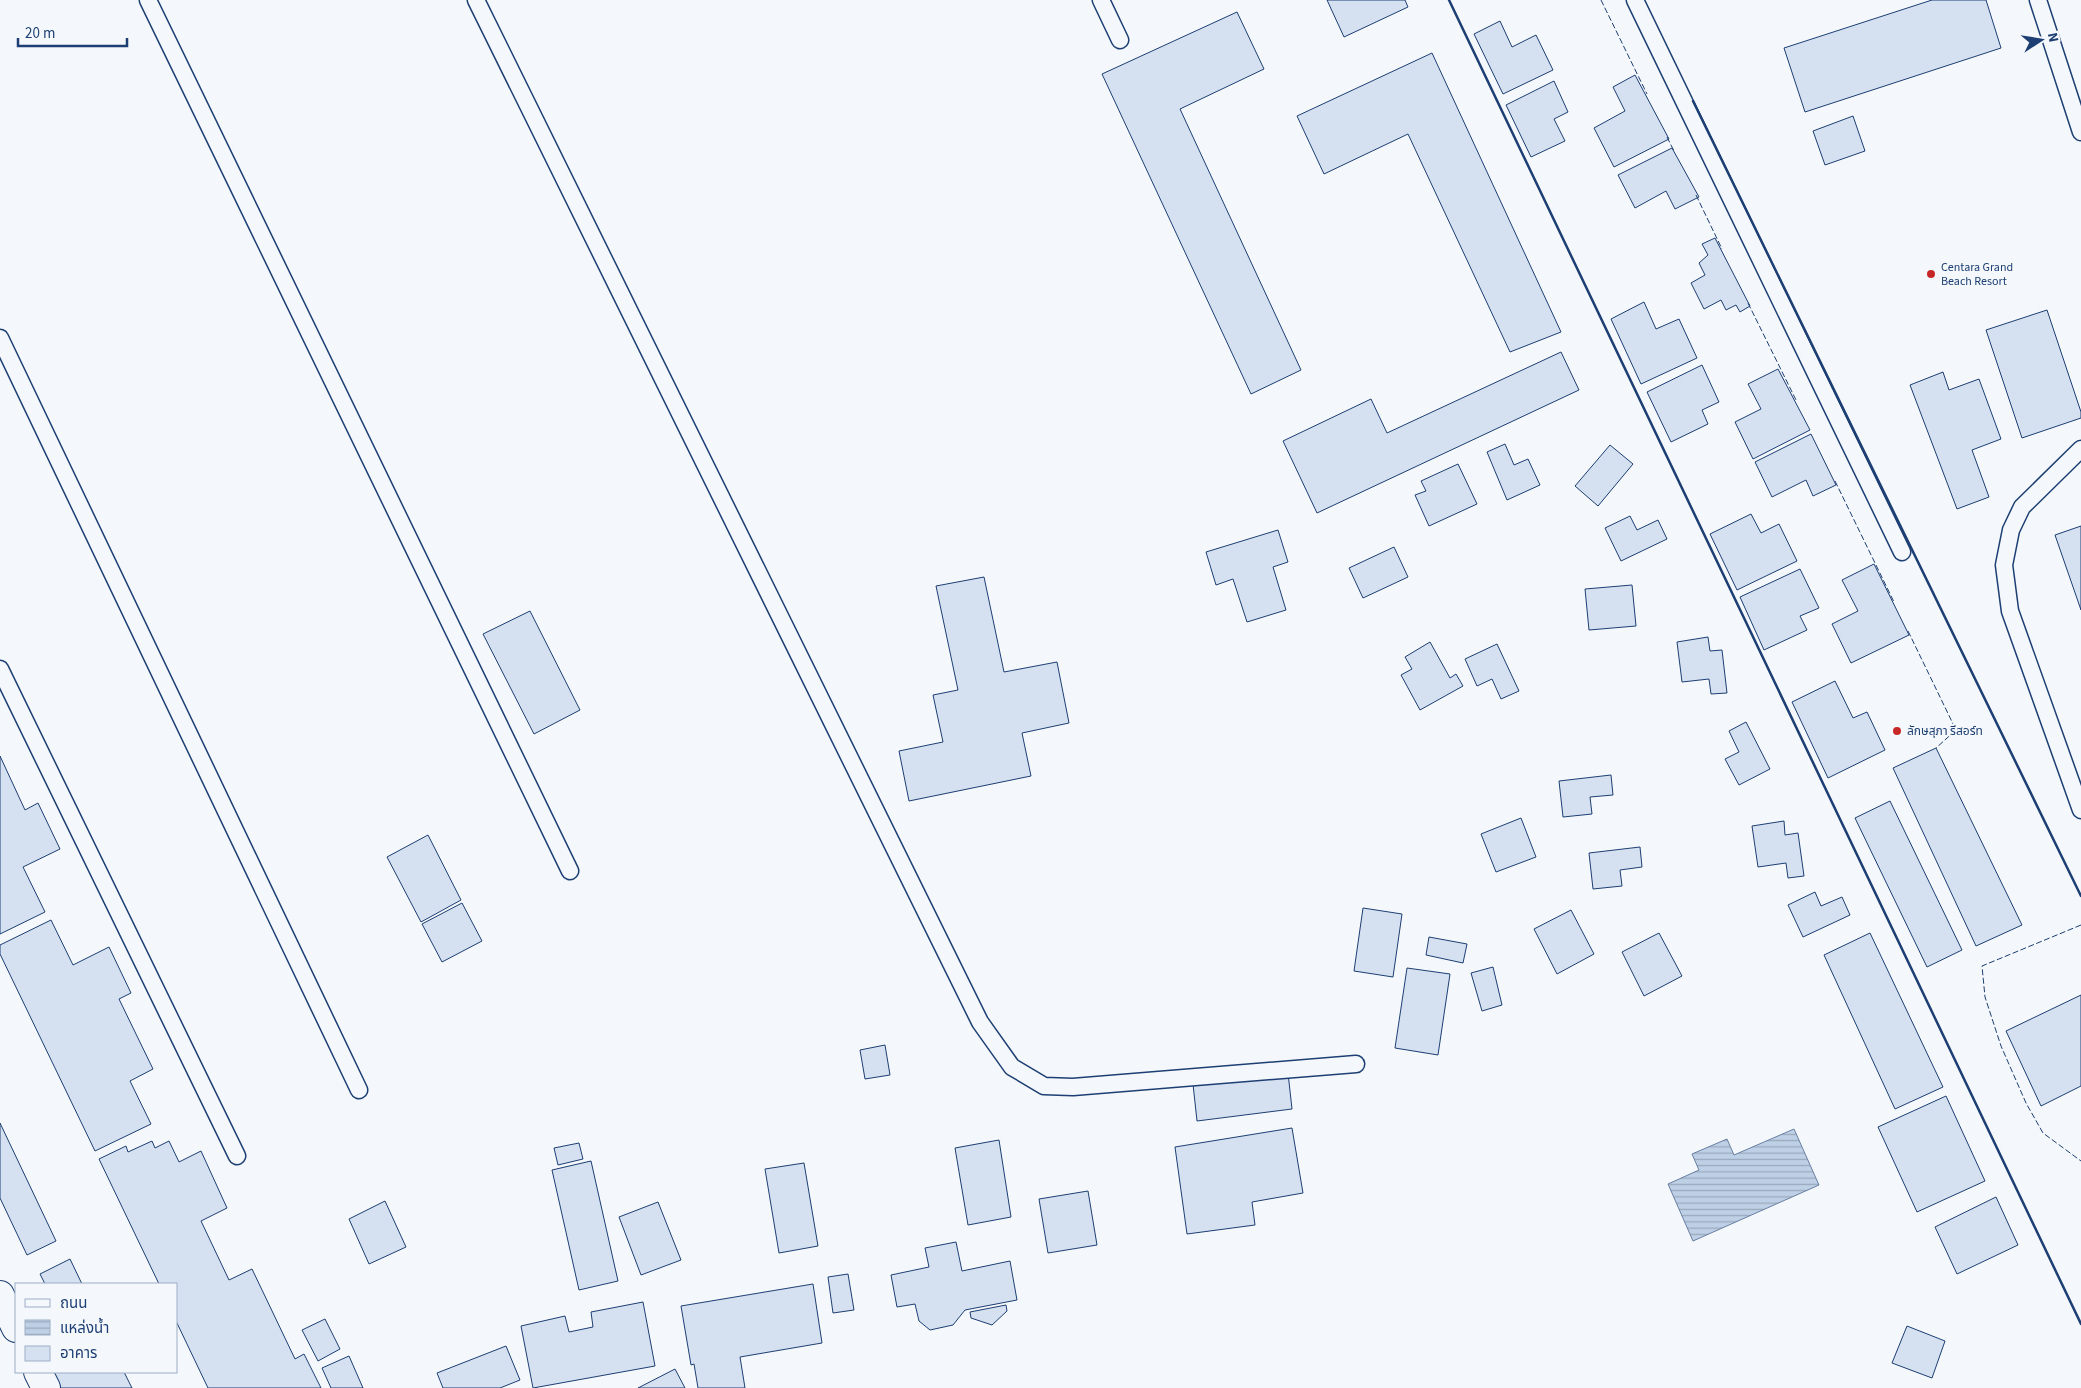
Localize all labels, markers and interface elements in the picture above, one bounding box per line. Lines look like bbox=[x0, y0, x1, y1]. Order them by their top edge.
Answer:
scale bar bbox=[18, 15, 126, 47]
north arrow bbox=[2016, 15, 2066, 65]
text: 20 m bbox=[25, 23, 55, 44]
text: N bbox=[2042, 31, 2063, 44]
place label: Centara Grand Beach Resort bbox=[1941, 259, 2013, 290]
marker: Centara Grand Beach Resort bbox=[1925, 268, 1937, 280]
place label: ลักษสุภา รีสอร์ท bbox=[1907, 723, 1983, 740]
marker: ลักษสุภา รีสอร์ท bbox=[1891, 725, 1903, 737]
legend bbox=[15, 1283, 178, 1373]
text: ถนน bbox=[60, 1293, 87, 1314]
text: แหล่งน้ำ bbox=[60, 1317, 109, 1339]
text: อาคาร bbox=[60, 1343, 97, 1364]

